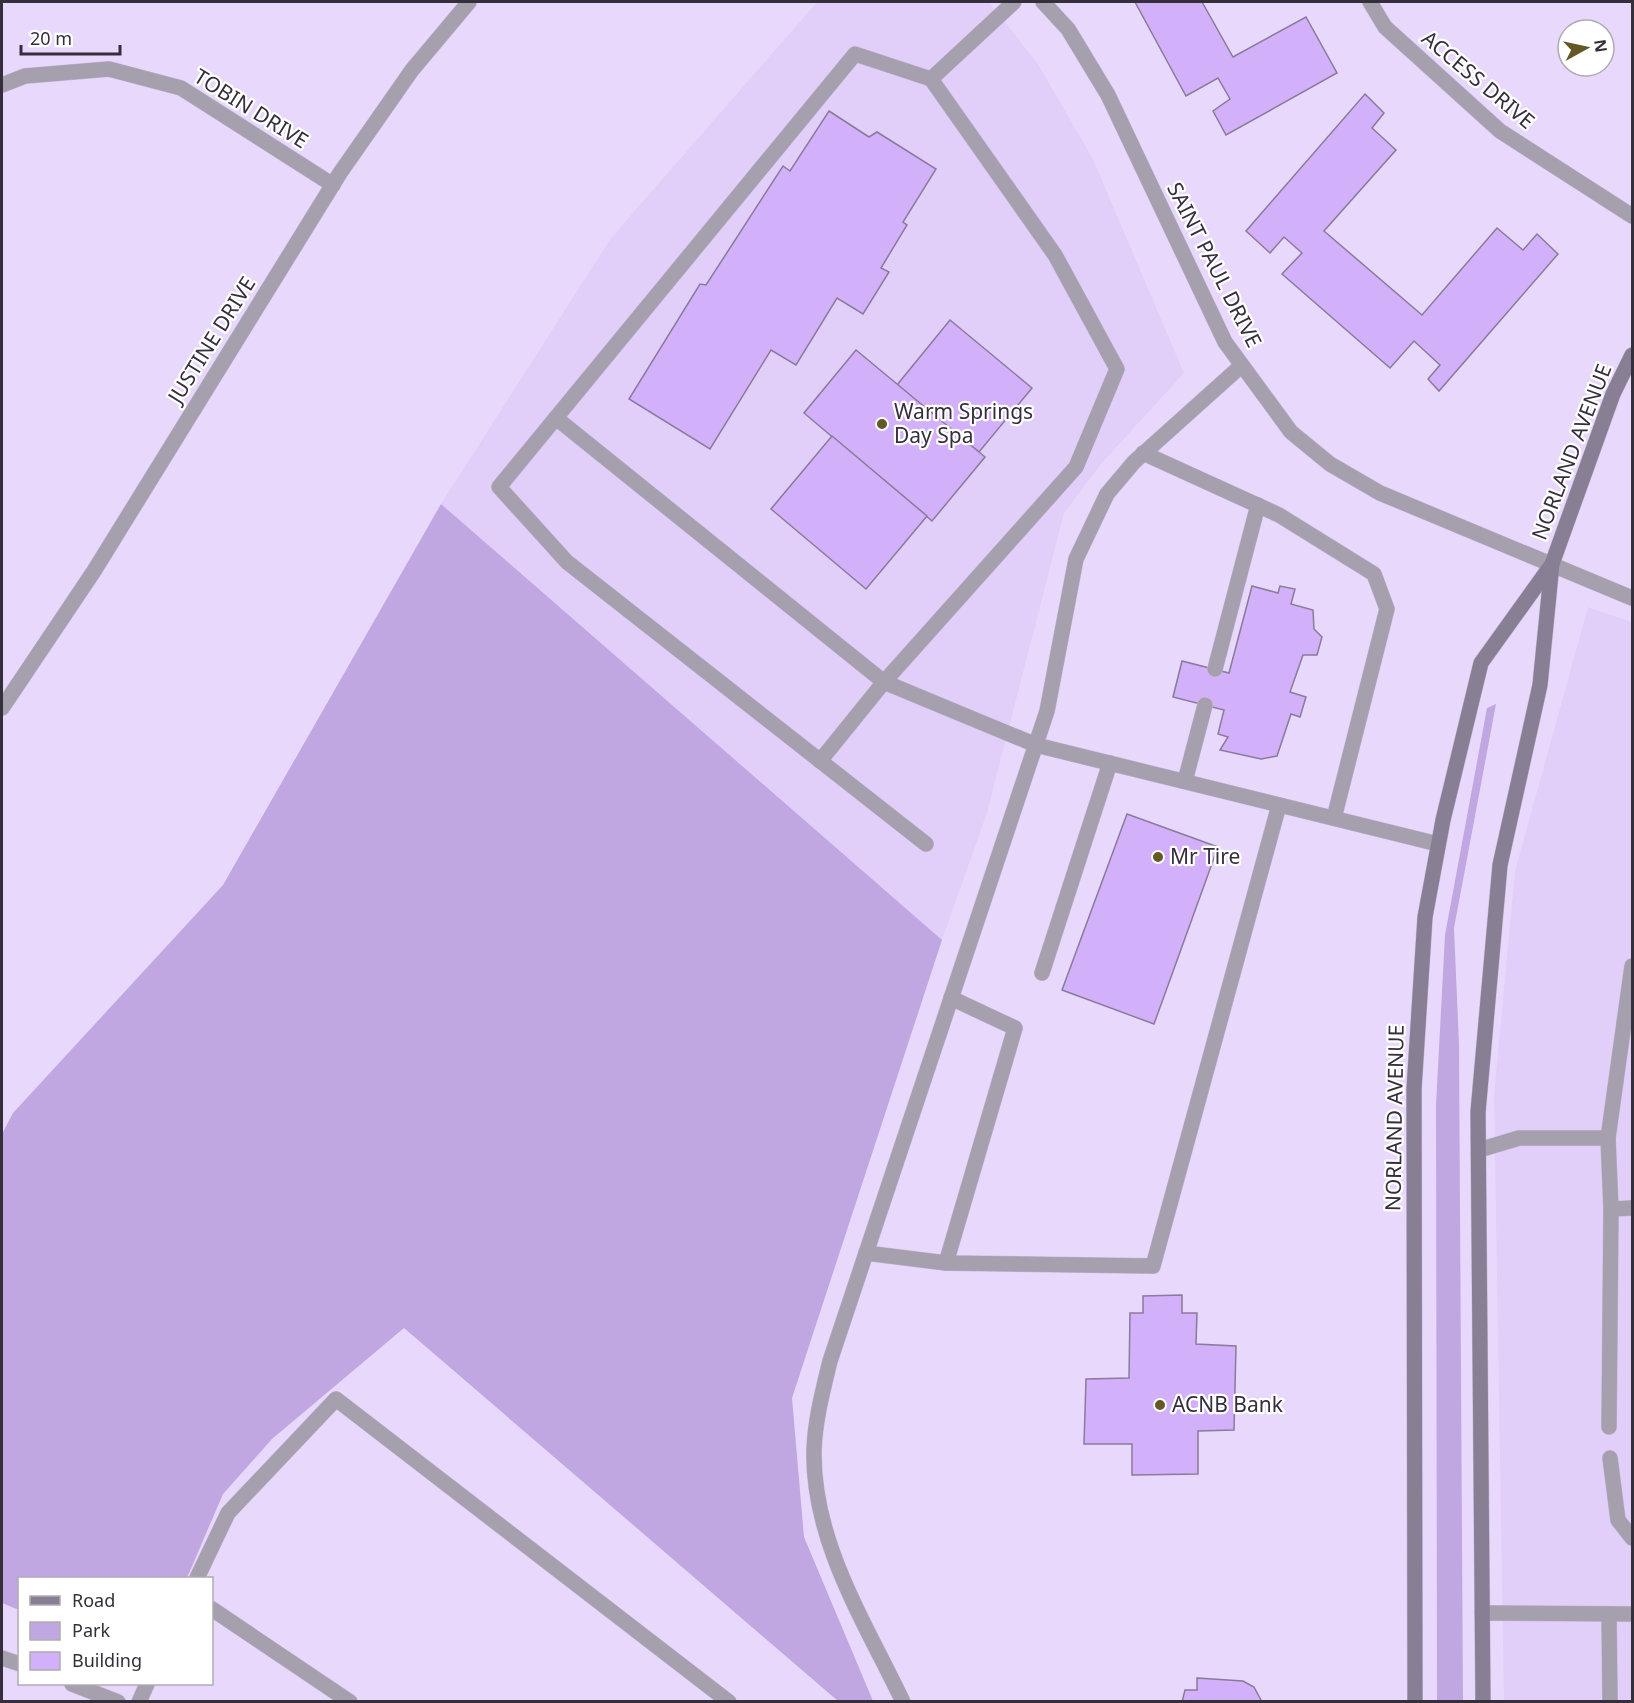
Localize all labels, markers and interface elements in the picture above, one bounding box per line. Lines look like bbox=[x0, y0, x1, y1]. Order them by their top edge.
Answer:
scale bar bbox=[21, 18, 120, 56]
north arrow bbox=[1556, 18, 1616, 78]
street label: ACCESS DRIVE bbox=[1416, 24, 1541, 135]
text: 20 m bbox=[30, 26, 72, 50]
text: N bbox=[1589, 38, 1613, 54]
street label: TOBIN DRIVE bbox=[189, 62, 314, 154]
street label: SAINT PAUL DRIVE bbox=[1161, 177, 1269, 352]
street label: JUSTINE DRIVE bbox=[160, 271, 261, 410]
street label: NORLAND AVENUE bbox=[1525, 360, 1618, 544]
place label: Warm Springs Day Spa bbox=[894, 397, 1033, 449]
marker: Warm Springs Day Spa bbox=[875, 417, 889, 431]
place label: Mr Tire bbox=[1170, 842, 1240, 870]
marker: Mr Tire bbox=[1151, 850, 1165, 864]
street label: NORLAND AVENUE bbox=[1378, 1025, 1410, 1211]
place label: ACNB Bank bbox=[1172, 1390, 1284, 1418]
marker: ACNB Bank bbox=[1153, 1398, 1167, 1412]
legend bbox=[18, 1577, 213, 1685]
text: Road bbox=[72, 1588, 115, 1612]
text: Park bbox=[72, 1618, 110, 1642]
text: Building bbox=[72, 1648, 142, 1672]

